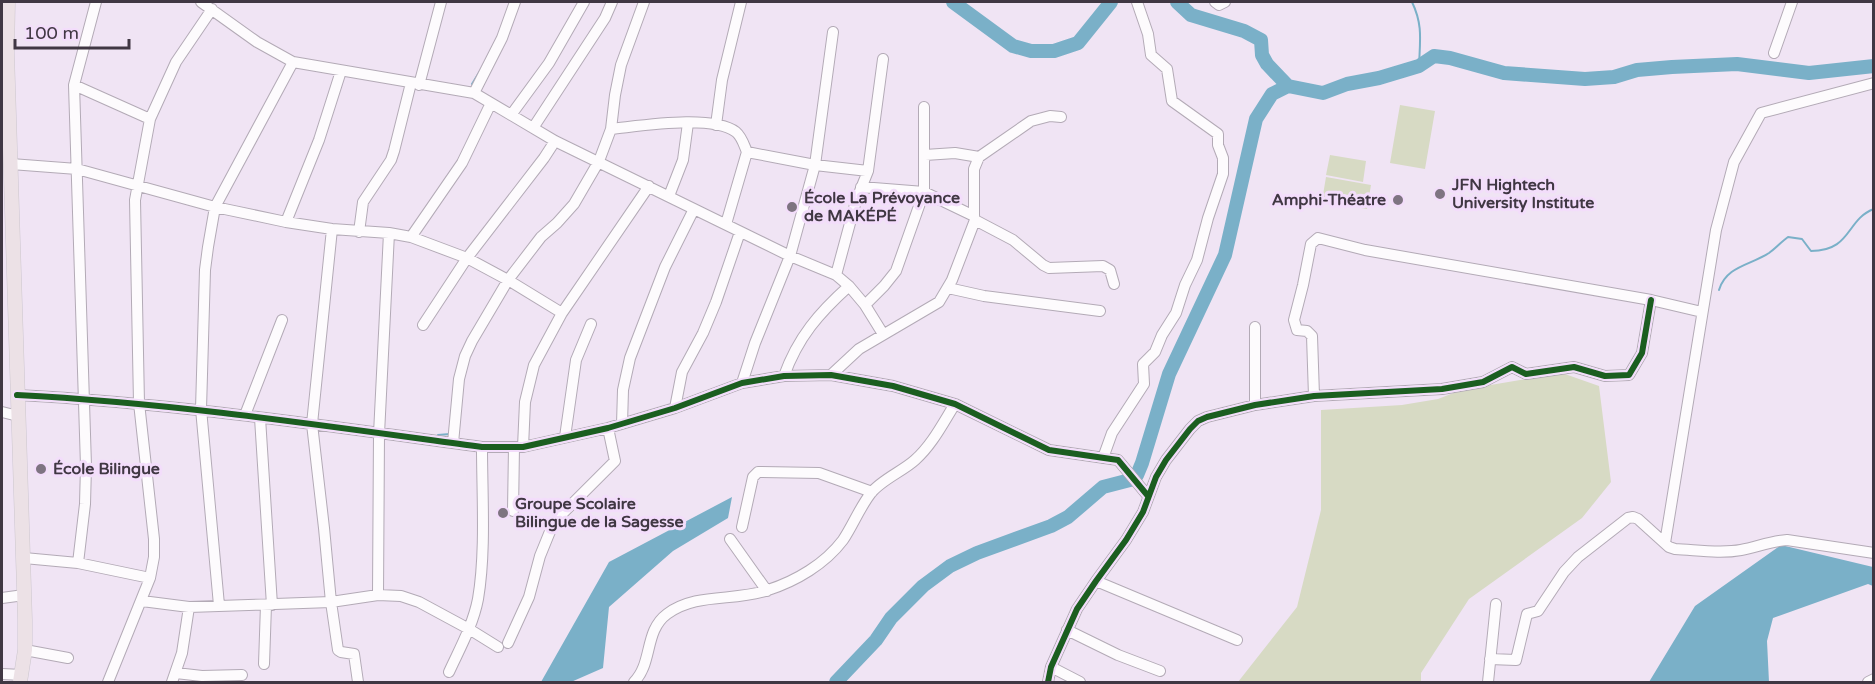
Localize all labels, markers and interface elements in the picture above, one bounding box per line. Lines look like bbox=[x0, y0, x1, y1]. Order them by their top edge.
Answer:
scale bar bbox=[15, 12, 129, 50]
text: 100 m bbox=[24, 22, 79, 44]
place label: JFN Hightech University Institute bbox=[1451, 175, 1594, 213]
marker: JFN Hightech University Institute bbox=[1433, 187, 1447, 201]
place label: École La Prévoyance de MAKÉPÉ bbox=[804, 188, 960, 226]
place label: Amphi-Théatre bbox=[1272, 190, 1386, 210]
marker: Amphi-Théatre bbox=[1391, 193, 1405, 207]
marker: École La Prévoyance de MAKÉPÉ bbox=[785, 200, 799, 214]
place label: École Bilingue bbox=[53, 459, 160, 479]
marker: École Bilingue bbox=[34, 462, 48, 476]
place label: Groupe Scolaire Bilingue de la Sagesse bbox=[515, 494, 684, 532]
marker: Groupe Scolaire Bilingue de la Sagesse bbox=[496, 506, 510, 520]

